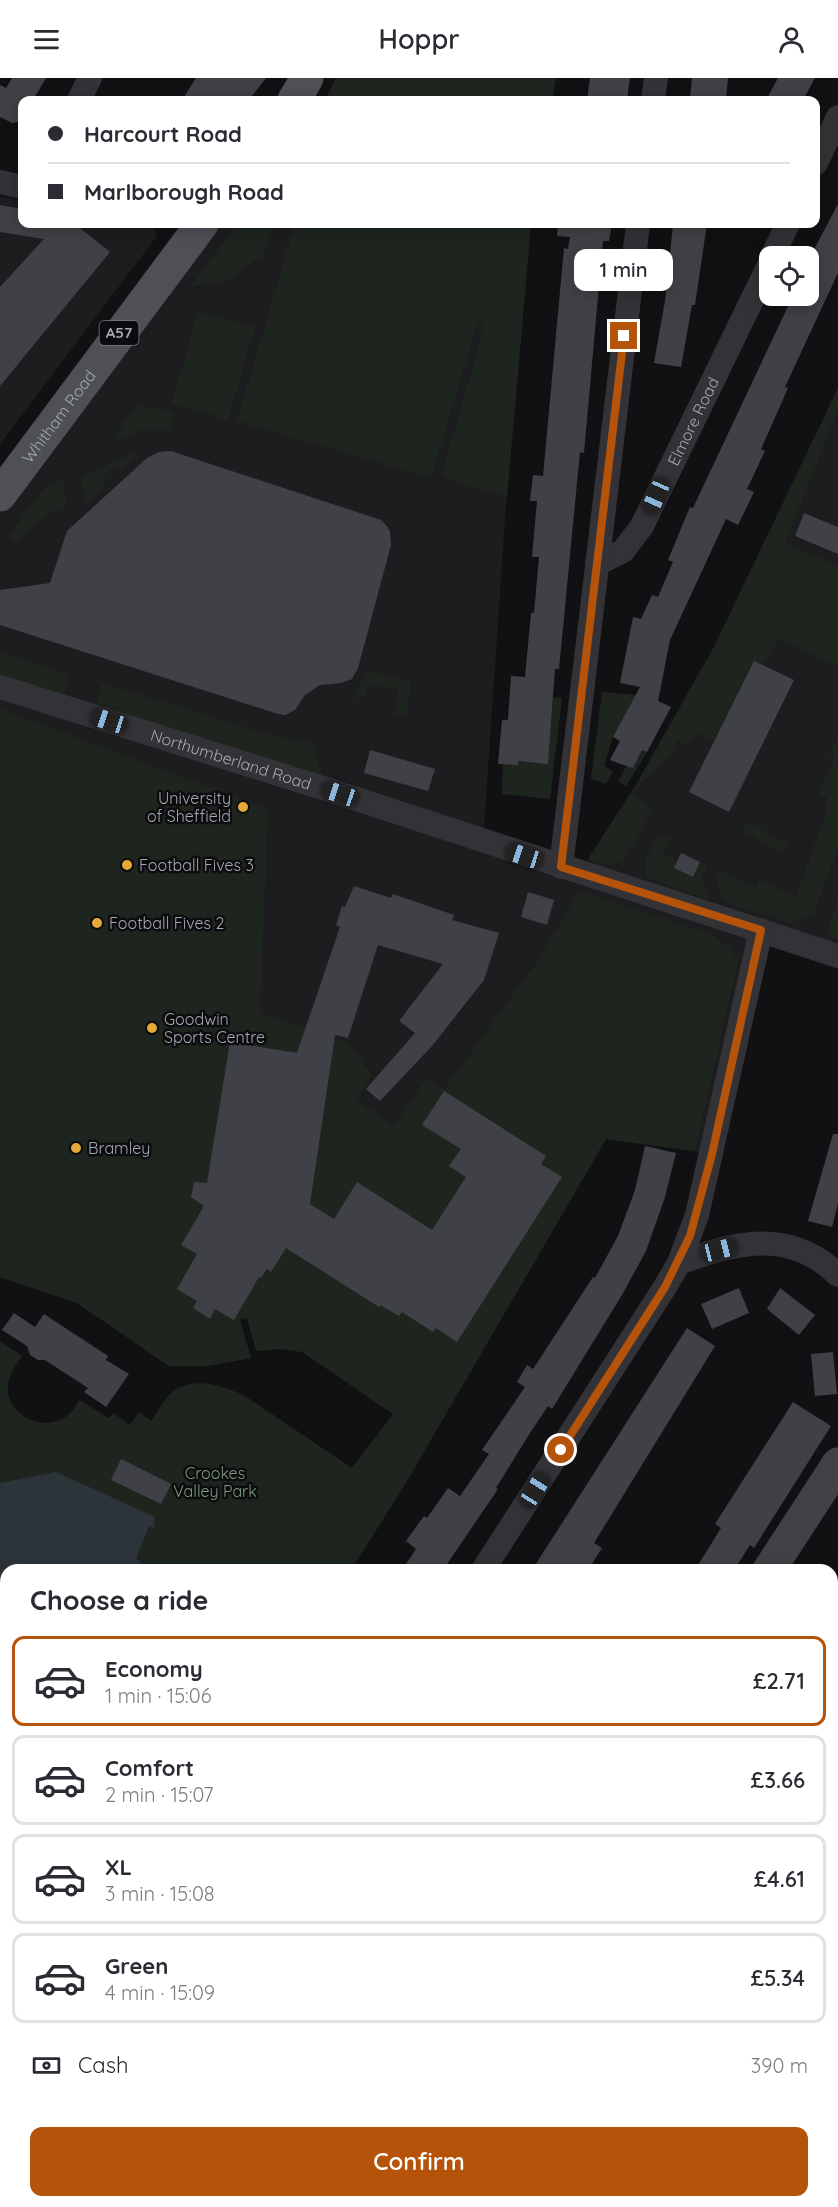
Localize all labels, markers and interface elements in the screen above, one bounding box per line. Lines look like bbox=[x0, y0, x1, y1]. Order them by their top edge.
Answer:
text: Hoppr bbox=[379, 22, 459, 56]
icon: menu bbox=[30, 23, 63, 56]
icon: person bbox=[775, 23, 808, 56]
text: Harcourt Road bbox=[84, 120, 242, 148]
text: Marlborough Road bbox=[84, 178, 284, 206]
map controls bbox=[759, 246, 819, 306]
button: locate bbox=[759, 246, 819, 306]
callout: 1 min bbox=[574, 249, 674, 291]
text: 1 min bbox=[600, 257, 647, 282]
road number: A57 bbox=[100, 321, 138, 345]
route end bbox=[610, 322, 637, 349]
street label: Whitham Road bbox=[17, 366, 100, 467]
street label: Elmore Road bbox=[663, 374, 723, 469]
car bbox=[640, 476, 672, 516]
car bbox=[89, 707, 129, 735]
street label: Northumberland Road bbox=[148, 725, 314, 794]
car bbox=[320, 780, 360, 808]
place label: University of Sheffield bbox=[147, 788, 231, 826]
marker: University of Sheffield bbox=[236, 800, 250, 814]
car bbox=[504, 842, 544, 870]
place label: Football Fives 3 bbox=[139, 855, 254, 875]
marker: Football Fives 3 bbox=[120, 858, 134, 872]
place label: Football Fives 2 bbox=[109, 913, 224, 933]
marker: Football Fives 2 bbox=[90, 916, 104, 930]
place label: Goodwin Sports Centre bbox=[164, 1009, 265, 1047]
marker: Goodwin Sports Centre bbox=[145, 1021, 159, 1035]
place label: Bramley bbox=[88, 1138, 150, 1158]
marker: Bramley bbox=[69, 1141, 83, 1155]
car bbox=[699, 1237, 739, 1263]
route start bbox=[547, 1436, 574, 1463]
park label: Crookes Valley Park bbox=[173, 1463, 257, 1501]
car bbox=[518, 1470, 552, 1510]
text: Choose a ride bbox=[30, 1583, 208, 1617]
icon: car bbox=[33, 1654, 87, 1708]
text: Economy bbox=[105, 1655, 203, 1683]
text: £2.71 bbox=[753, 1667, 805, 1695]
text: 1 min · 15:06 bbox=[105, 1683, 211, 1708]
icon: car bbox=[33, 1753, 87, 1807]
text: Comfort bbox=[105, 1754, 194, 1782]
text: £3.66 bbox=[751, 1766, 805, 1794]
text: 2 min · 15:07 bbox=[105, 1782, 214, 1807]
icon: car bbox=[33, 1852, 87, 1906]
text: XL bbox=[105, 1853, 132, 1881]
text: £4.61 bbox=[754, 1865, 805, 1893]
text: 3 min · 15:08 bbox=[105, 1881, 215, 1906]
icon: car bbox=[33, 1951, 87, 2005]
text: Green bbox=[105, 1952, 168, 1980]
text: £5.34 bbox=[750, 1964, 805, 1992]
text: 4 min · 15:09 bbox=[105, 1980, 215, 2005]
icon: cash bbox=[30, 2049, 63, 2082]
text: Cash bbox=[78, 2051, 129, 2079]
text: 390 m bbox=[751, 2053, 808, 2078]
button: Confirm bbox=[30, 2127, 808, 2196]

